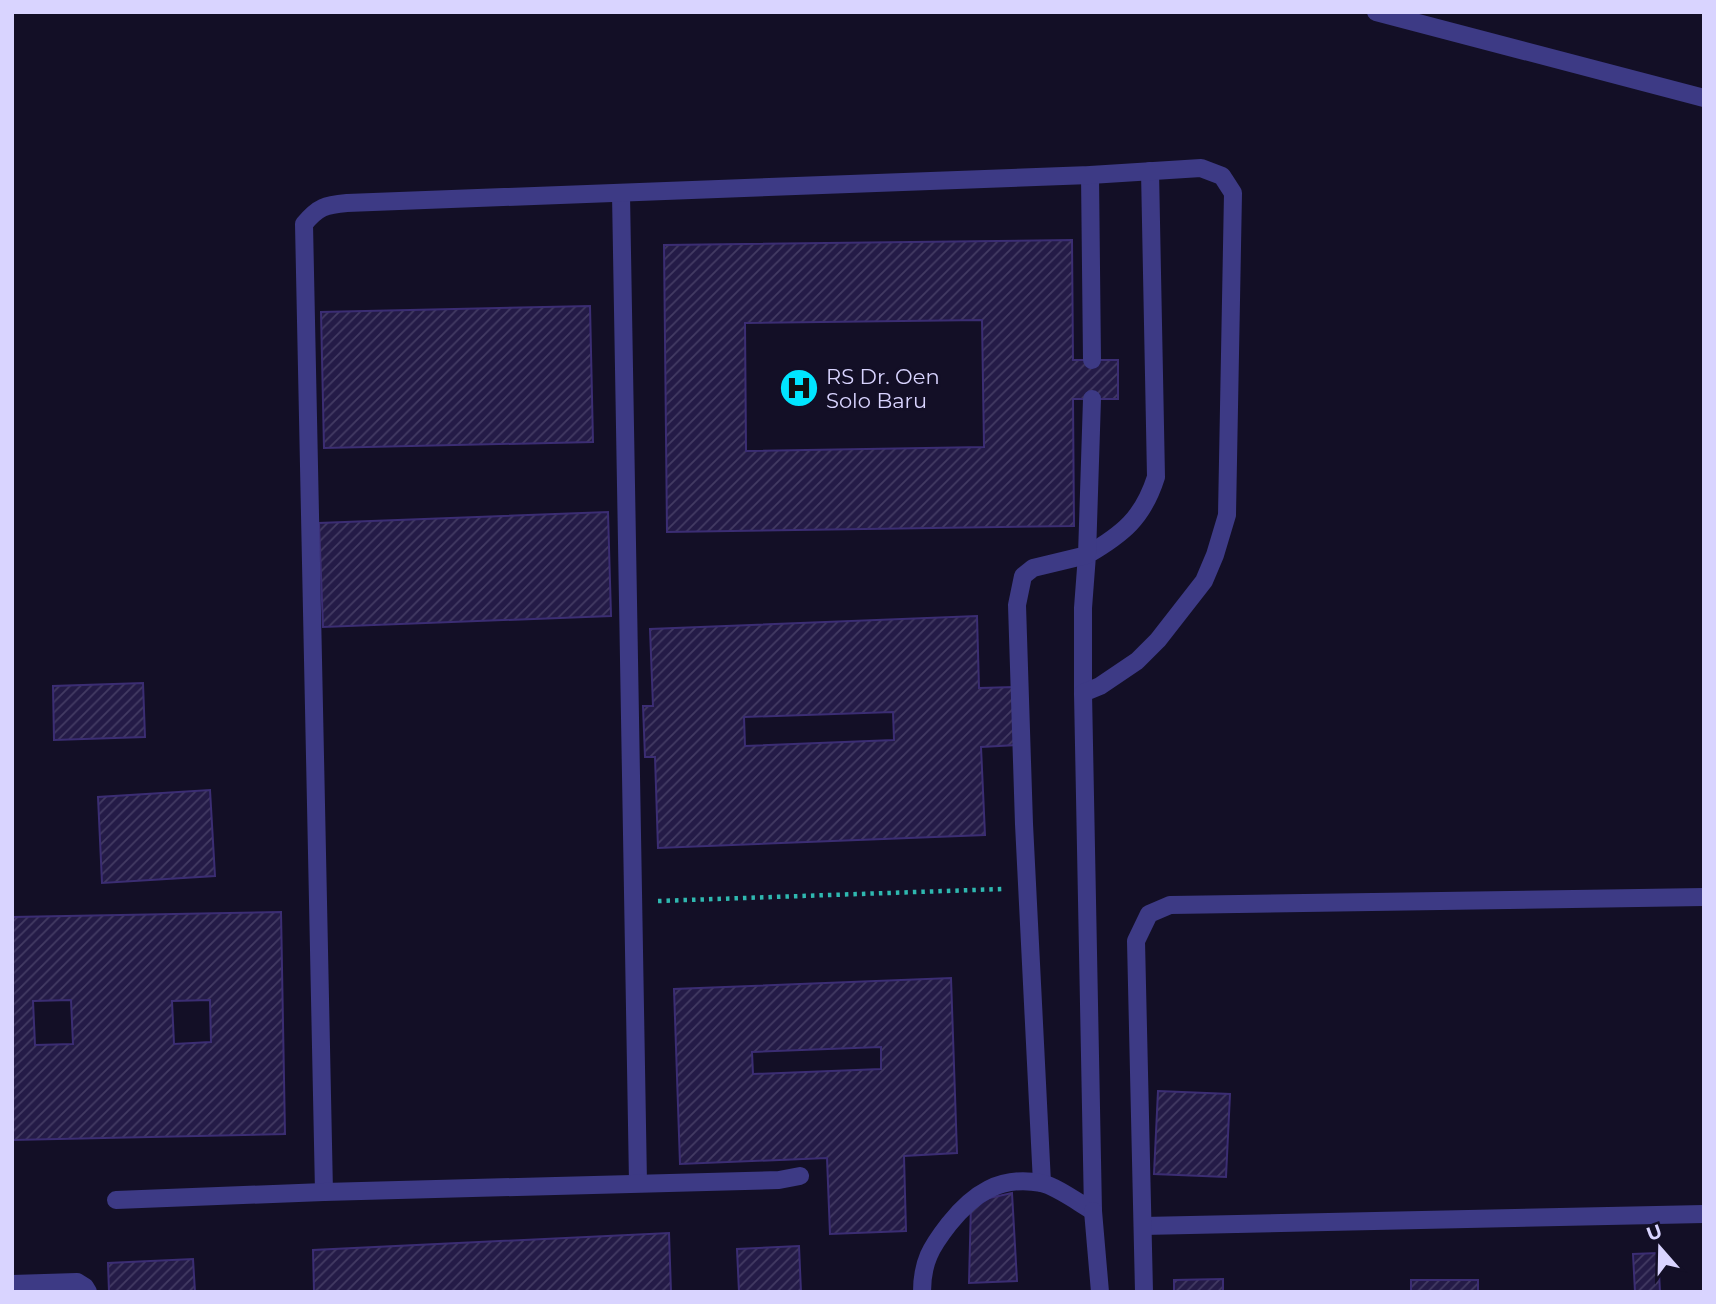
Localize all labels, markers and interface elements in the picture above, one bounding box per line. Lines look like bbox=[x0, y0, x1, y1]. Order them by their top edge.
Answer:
place label: RS Dr. Oen Solo Baru bbox=[826, 364, 940, 413]
hospital icon: RS Dr. Oen Solo Baru bbox=[778, 367, 820, 409]
north arrow bbox=[1625, 1213, 1695, 1283]
text: U bbox=[1643, 1219, 1665, 1246]

